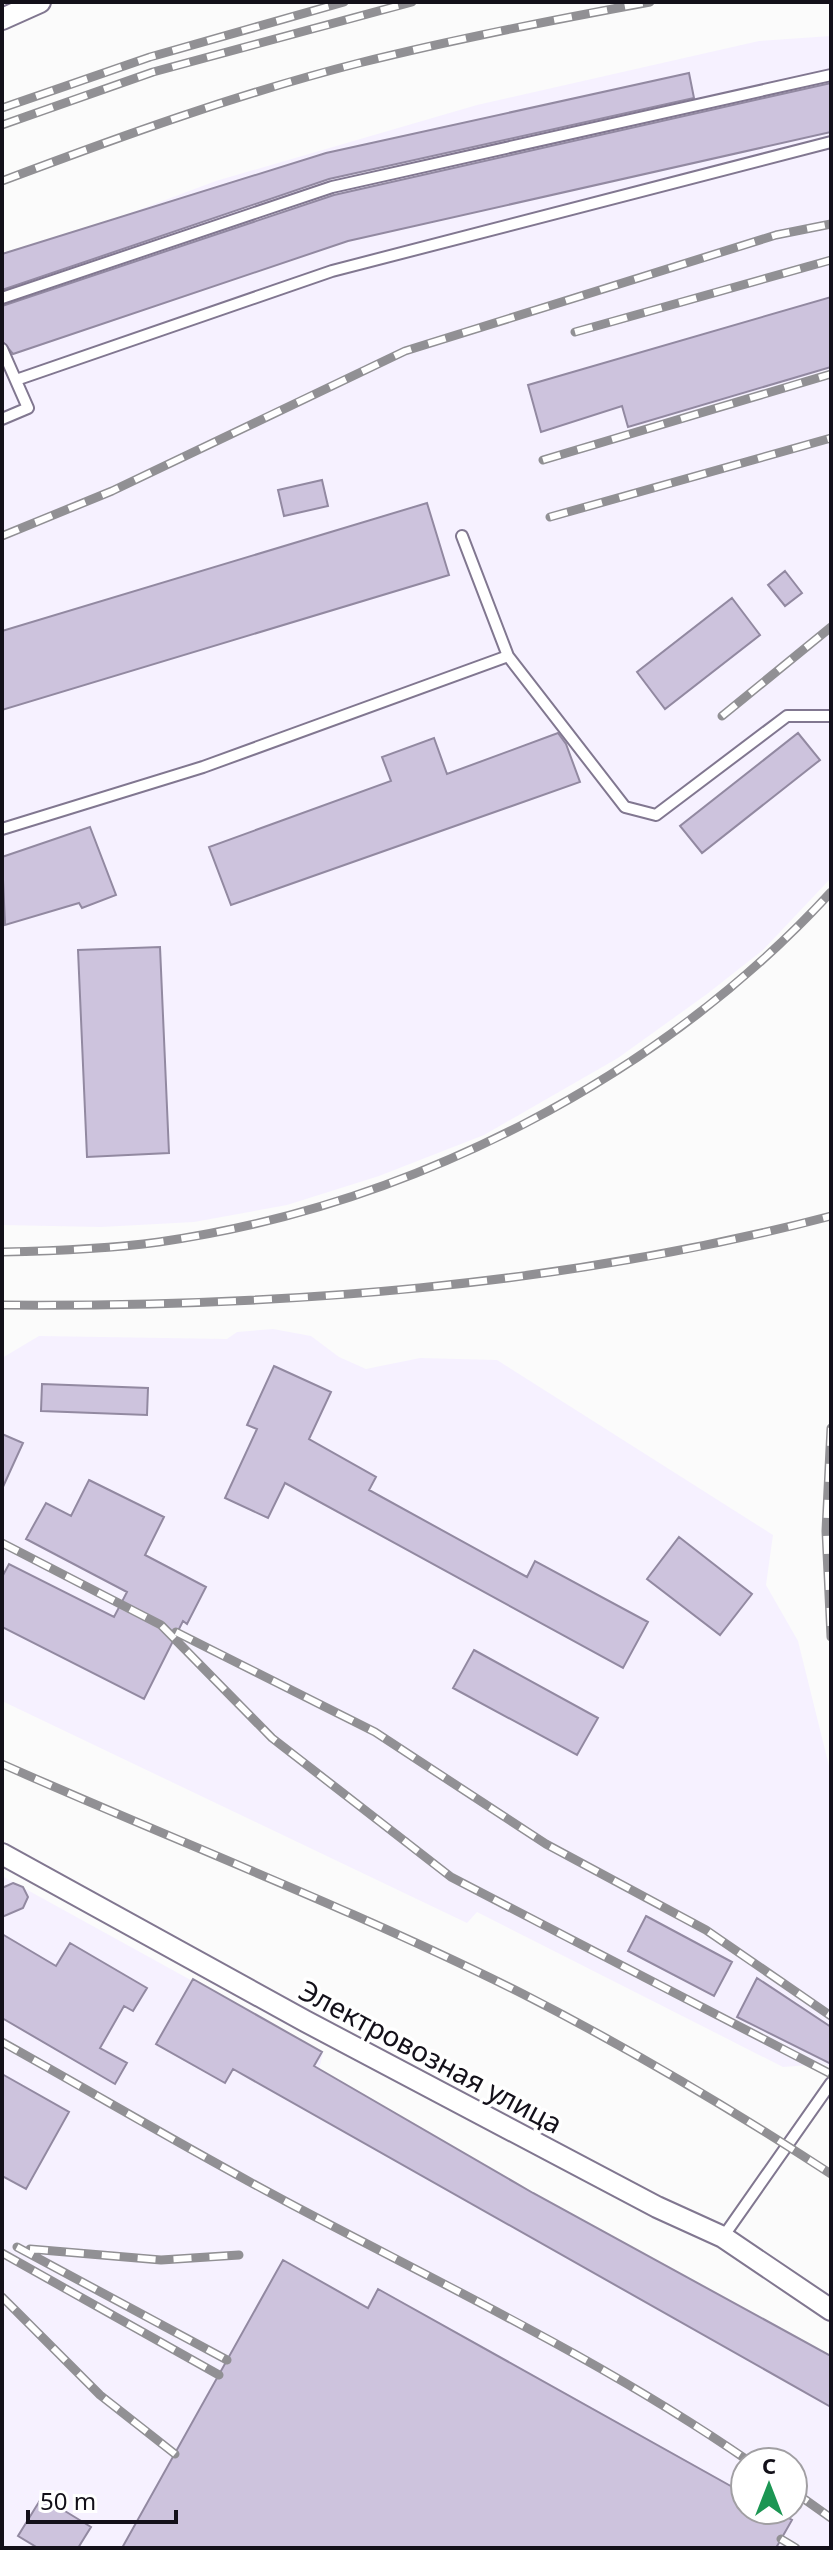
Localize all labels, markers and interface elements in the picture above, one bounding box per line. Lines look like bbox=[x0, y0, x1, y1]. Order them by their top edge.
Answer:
street label: Электровозная улица bbox=[293, 1970, 569, 2142]
north arrow bbox=[729, 2446, 809, 2526]
text: С bbox=[762, 2450, 776, 2480]
scale bar bbox=[28, 2474, 176, 2524]
text: 50 m bbox=[40, 2484, 96, 2517]

